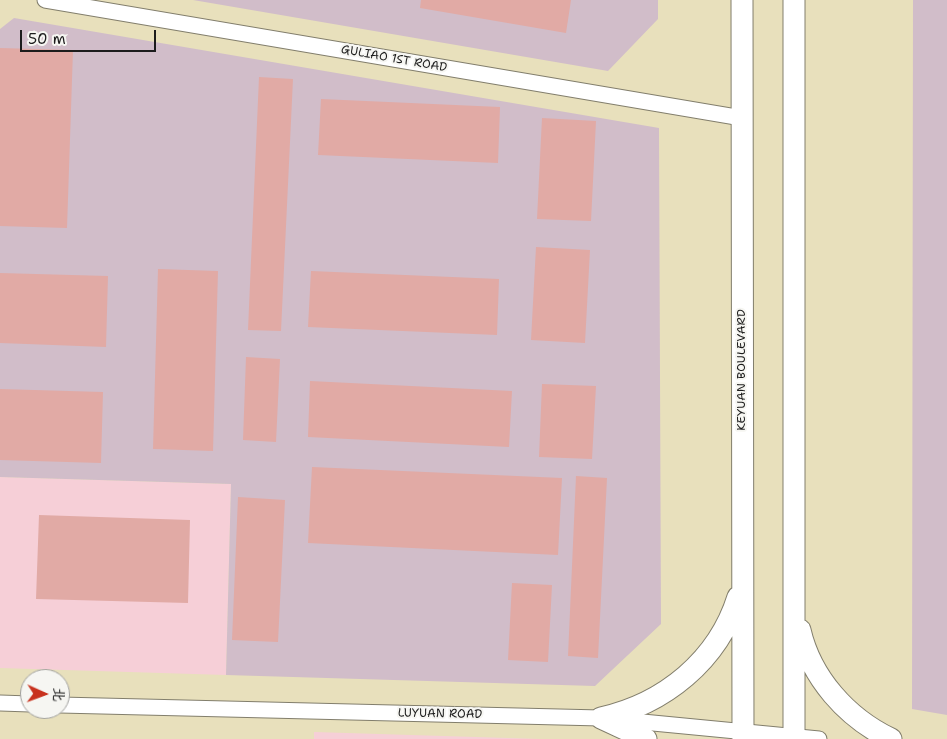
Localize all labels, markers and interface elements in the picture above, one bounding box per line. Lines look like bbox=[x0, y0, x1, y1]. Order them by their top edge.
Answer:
scale bar bbox=[22, 20, 159, 52]
text: 50 m bbox=[28, 29, 66, 49]
street label: GULIAO 1ST ROAD bbox=[340, 43, 448, 75]
street label: KEYUAN BOULEVARD bbox=[735, 309, 749, 431]
north arrow bbox=[20, 669, 70, 719]
text: 北 bbox=[50, 687, 68, 702]
street label: LUYUAN ROAD bbox=[398, 706, 482, 722]

